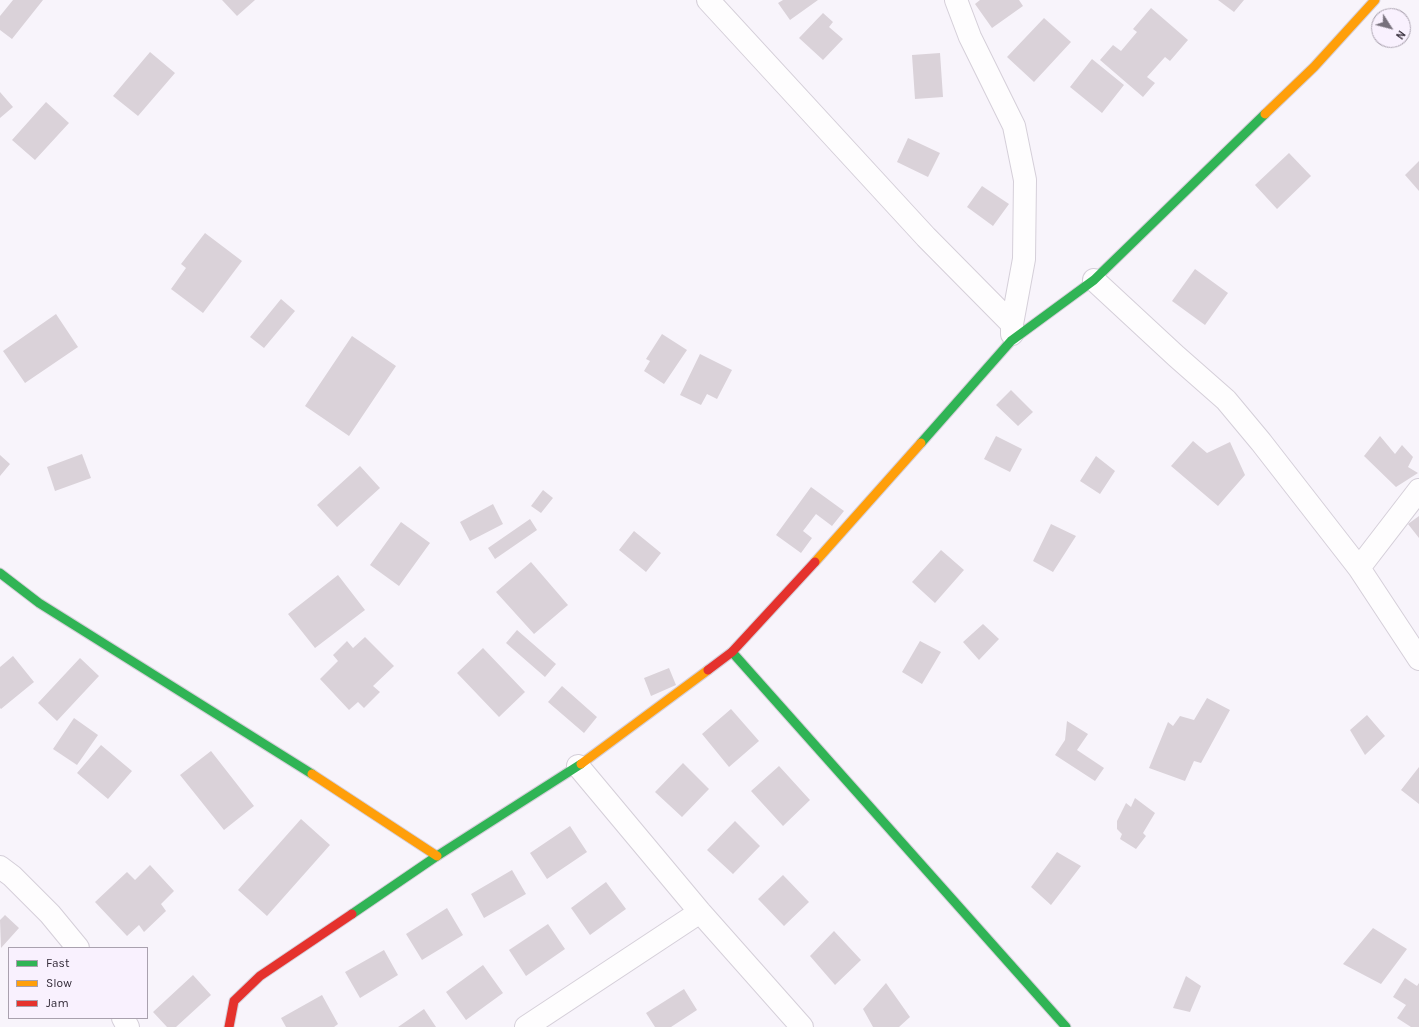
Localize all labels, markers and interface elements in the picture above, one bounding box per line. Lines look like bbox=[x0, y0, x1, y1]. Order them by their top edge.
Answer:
north arrow bbox=[1371, 8, 1411, 48]
text: N bbox=[1393, 28, 1408, 42]
legend bbox=[8, 947, 148, 1019]
text: Fast bbox=[46, 956, 69, 970]
text: Slow bbox=[46, 976, 72, 990]
text: Jam bbox=[46, 996, 69, 1010]

